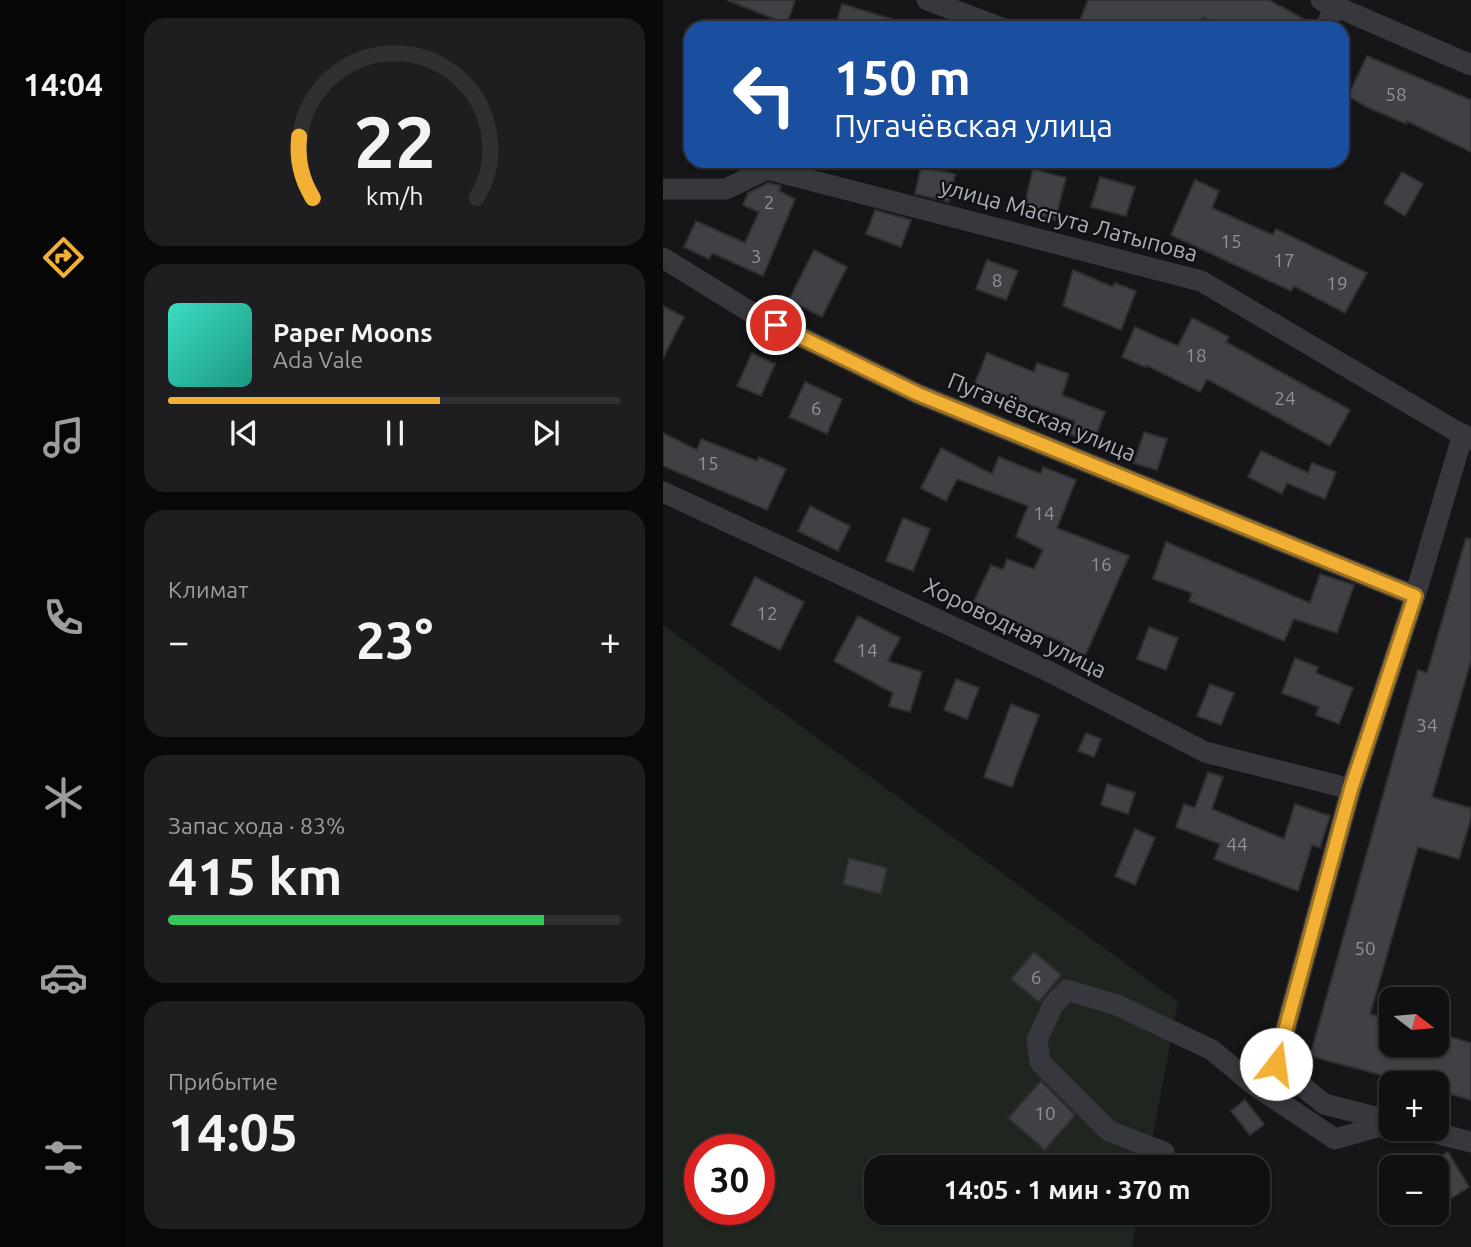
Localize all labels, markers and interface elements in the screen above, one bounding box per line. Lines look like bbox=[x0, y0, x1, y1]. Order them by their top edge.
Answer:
icon: left bbox=[719, 49, 810, 140]
text: 150 m bbox=[834, 49, 971, 104]
text: 14:04 bbox=[23, 66, 103, 102]
house number: 58 bbox=[1385, 83, 1407, 105]
text: 22 bbox=[353, 100, 436, 182]
text: Пугачёвская улица bbox=[834, 107, 1113, 143]
street label: улица Масгута Латыпова bbox=[938, 173, 1201, 266]
text: km/h bbox=[366, 182, 423, 210]
house number: 2 bbox=[764, 191, 774, 213]
house number: 15 bbox=[1220, 230, 1242, 252]
icon: directions bbox=[39, 233, 88, 282]
house number: 3 bbox=[751, 245, 761, 267]
house number: 17 bbox=[1273, 249, 1295, 271]
house number: 8 bbox=[992, 269, 1002, 291]
house number: 19 bbox=[1326, 272, 1348, 294]
pin bbox=[746, 295, 806, 355]
icon: arrive bbox=[757, 306, 795, 344]
text: Paper Moons bbox=[273, 318, 432, 347]
house number: 18 bbox=[1185, 344, 1207, 366]
text: Ada Vale bbox=[273, 347, 363, 372]
street label: Пугачёвская улица bbox=[945, 367, 1140, 466]
house number: 24 bbox=[1274, 387, 1296, 409]
house number: 6 bbox=[811, 397, 821, 419]
icon: music bbox=[39, 413, 88, 462]
icon: previous bbox=[225, 414, 263, 452]
icon: pause bbox=[376, 414, 414, 452]
icon: next bbox=[527, 414, 565, 452]
house number: 15 bbox=[697, 452, 719, 474]
house number: 14 bbox=[1033, 502, 1055, 524]
house number: 16 bbox=[1090, 553, 1112, 575]
street label: Хороводная улица bbox=[920, 573, 1110, 683]
text: Климат bbox=[168, 577, 248, 602]
icon: phone bbox=[39, 593, 88, 642]
house number: 12 bbox=[756, 602, 778, 624]
text: 23° bbox=[356, 611, 433, 669]
text: − bbox=[168, 620, 189, 662]
text: + bbox=[600, 620, 621, 662]
house number: 14 bbox=[856, 639, 878, 661]
house number: 34 bbox=[1416, 714, 1438, 736]
icon: climate bbox=[39, 773, 88, 822]
text: Запас хода · 83% bbox=[168, 813, 345, 838]
house number: 44 bbox=[1226, 833, 1248, 855]
text: 415 km bbox=[168, 847, 342, 905]
house number: 50 bbox=[1354, 937, 1376, 959]
icon: car bbox=[39, 953, 88, 1002]
house number: 6 bbox=[1031, 966, 1041, 988]
north arrow bbox=[1379, 987, 1449, 1057]
map controls bbox=[1379, 987, 1449, 1225]
position arrow bbox=[1239, 1027, 1313, 1101]
text: Прибытие bbox=[168, 1069, 278, 1094]
button: + bbox=[1379, 1071, 1449, 1141]
house number: 10 bbox=[1034, 1102, 1056, 1124]
text: 14:05 bbox=[168, 1103, 298, 1161]
icon: filters bbox=[39, 1133, 88, 1182]
speed limit sign: 30 bbox=[684, 1134, 775, 1225]
button: − bbox=[1379, 1155, 1449, 1225]
text: 14:05 · 1 мин · 370 m bbox=[944, 1175, 1190, 1204]

